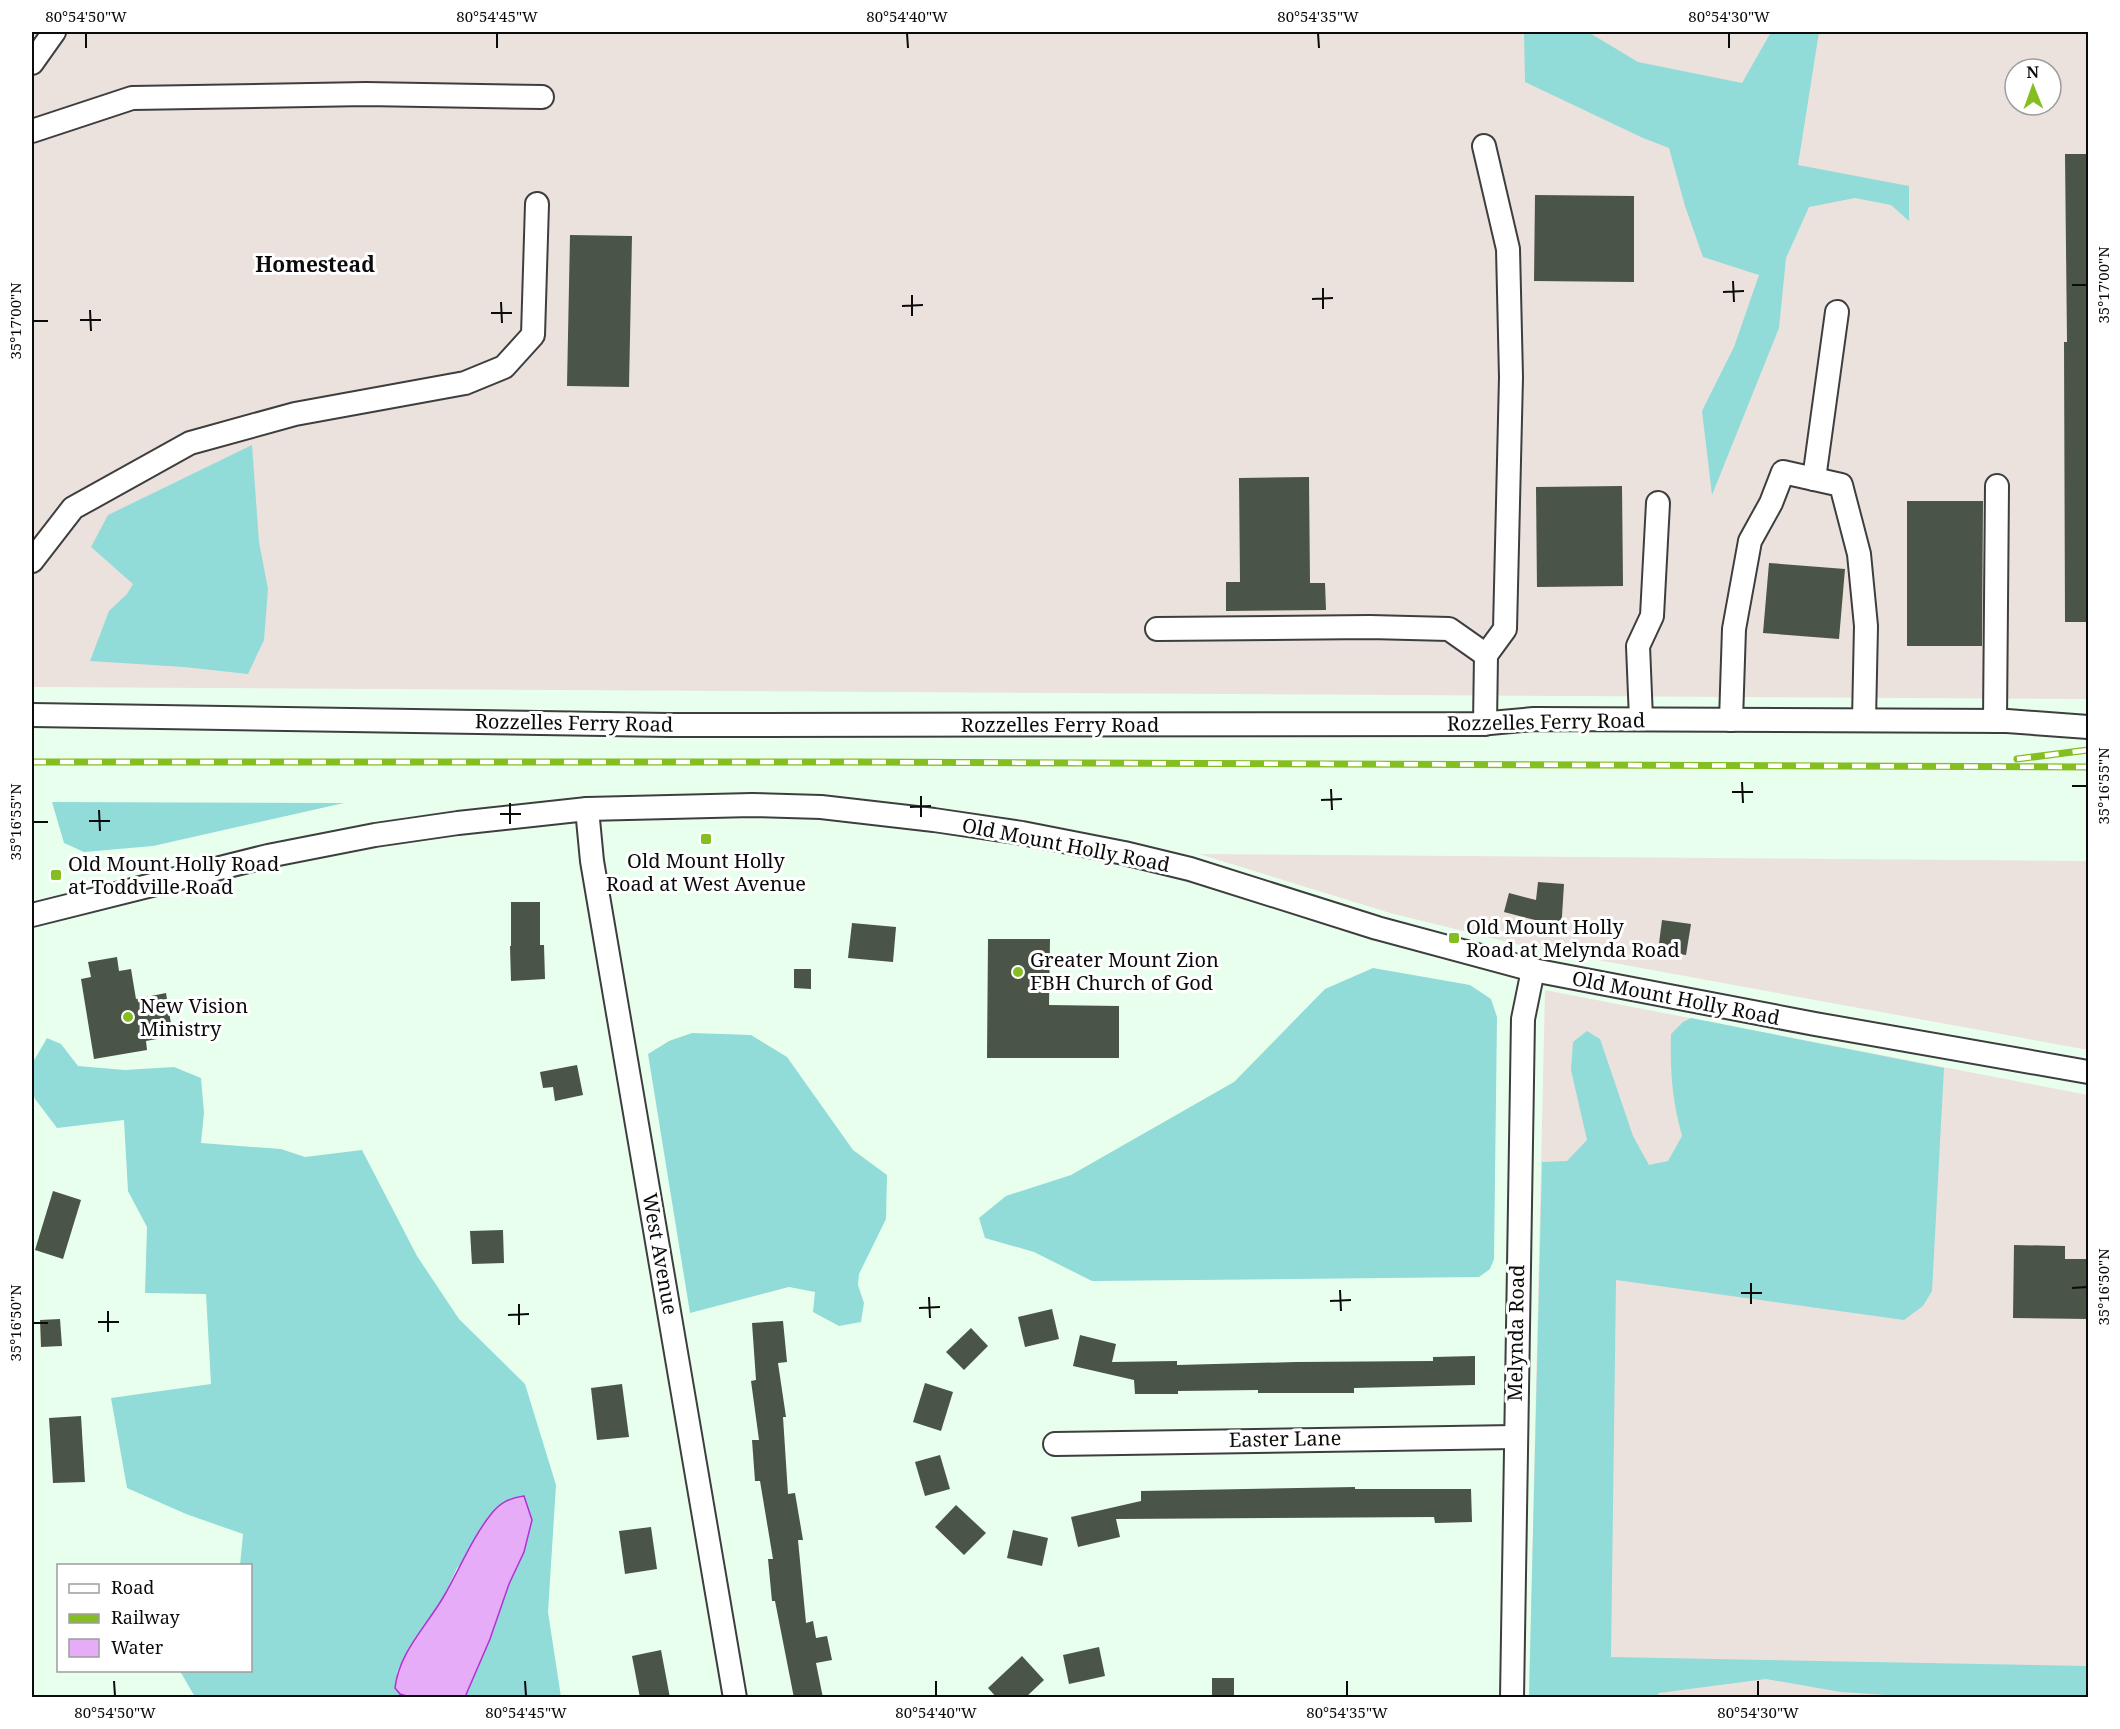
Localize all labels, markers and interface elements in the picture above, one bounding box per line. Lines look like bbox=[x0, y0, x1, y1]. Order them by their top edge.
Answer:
text: 80°54'50"W bbox=[45, 6, 127, 26]
text: 80°54'45"W bbox=[456, 6, 538, 26]
text: 80°54'40"W bbox=[866, 6, 948, 26]
text: 80°54'35"W bbox=[1277, 6, 1359, 26]
text: 80°54'30"W bbox=[1688, 6, 1770, 26]
north arrow bbox=[2003, 57, 2063, 117]
text: N bbox=[2026, 61, 2040, 83]
text: 35°17'00"N bbox=[2093, 246, 2113, 324]
district label: Homestead bbox=[255, 250, 375, 278]
text: 35°17'00"N bbox=[5, 282, 25, 360]
street label: Rozzelles Ferry Road bbox=[1447, 706, 1645, 737]
street label: Rozzelles Ferry Road bbox=[475, 707, 673, 738]
street label: Rozzelles Ferry Road bbox=[961, 711, 1159, 738]
text: 35°16'55"N bbox=[2093, 747, 2113, 825]
text: 35°16'55"N bbox=[5, 783, 25, 861]
street label: Old Mount Holly Road bbox=[960, 811, 1172, 878]
marker: Old Mount Holly Road at West Avenue bbox=[699, 832, 713, 846]
place label: Old Mount Holly Road at West Avenue bbox=[606, 847, 806, 897]
place label: Old Mount Holly Road at Toddville Road bbox=[68, 850, 279, 900]
marker: Old Mount Holly Road at Toddville Road bbox=[49, 868, 63, 882]
place label: Old Mount Holly Road at Melynda Road bbox=[1466, 913, 1680, 963]
marker: Old Mount Holly Road at Melynda Road bbox=[1447, 931, 1461, 945]
place label: Greater Mount Zion FBH Church of God bbox=[1030, 946, 1219, 996]
street label: Old Mount Holly Road bbox=[1570, 964, 1782, 1031]
marker: Greater Mount Zion FBH Church of God bbox=[1011, 965, 1025, 979]
place label: New Vision Ministry bbox=[140, 992, 248, 1042]
marker: New Vision Ministry bbox=[121, 1010, 135, 1024]
street label: West Avenue bbox=[637, 1191, 684, 1317]
text: 35°16'50"N bbox=[2093, 1248, 2113, 1326]
street label: Melynda Road bbox=[1501, 1264, 1530, 1402]
text: 35°16'50"N bbox=[5, 1284, 25, 1362]
street label: Easter Lane bbox=[1229, 1424, 1341, 1453]
legend bbox=[57, 1564, 252, 1672]
text: Road bbox=[111, 1575, 154, 1599]
text: Railway bbox=[111, 1605, 181, 1629]
text: Water bbox=[111, 1635, 164, 1659]
text: 80°54'50"W bbox=[74, 1702, 156, 1722]
text: 80°54'45"W bbox=[485, 1702, 567, 1722]
text: 80°54'40"W bbox=[895, 1702, 977, 1722]
text: 80°54'35"W bbox=[1306, 1702, 1388, 1722]
text: 80°54'30"W bbox=[1717, 1702, 1799, 1722]

